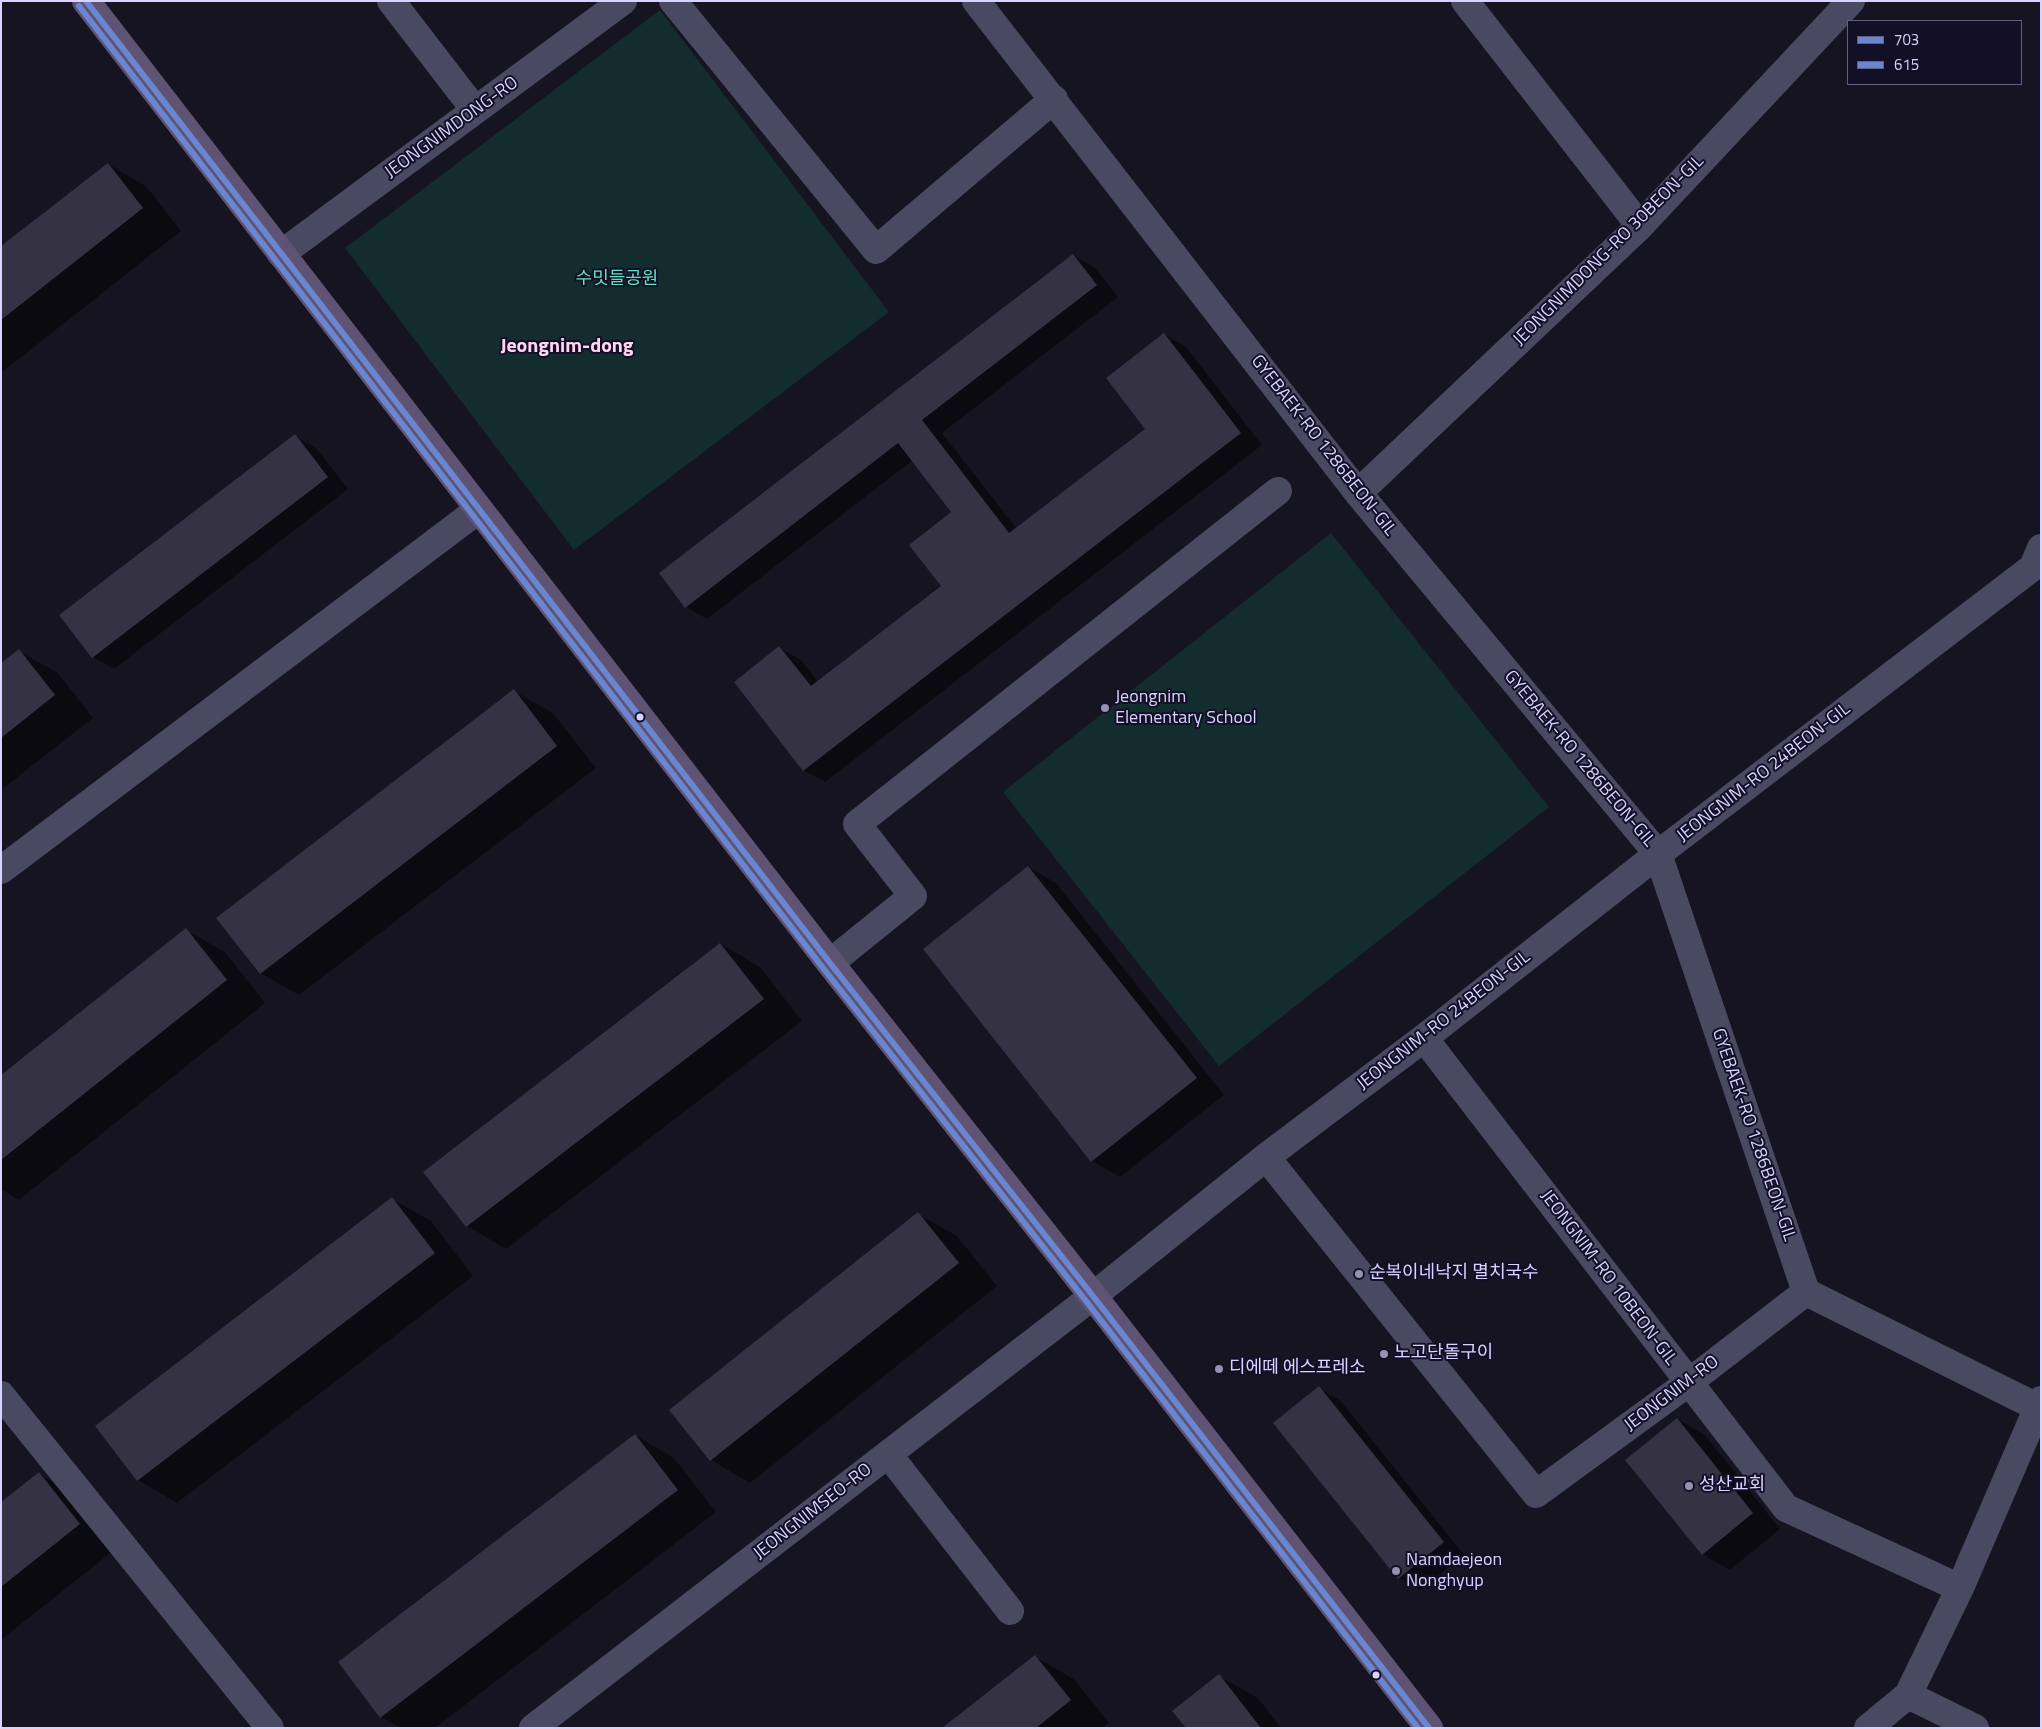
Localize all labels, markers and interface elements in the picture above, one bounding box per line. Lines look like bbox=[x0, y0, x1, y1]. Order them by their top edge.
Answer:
legend bbox=[1847, 20, 2022, 85]
text: 703 bbox=[1894, 28, 1919, 51]
text: 615 bbox=[1894, 53, 1919, 76]
street label: JEONGNIMDONG-RO bbox=[381, 72, 523, 184]
street label: JEONGNIMDONG-RO 30BEON-GIL bbox=[1509, 151, 1709, 351]
park label: 수밋들공원 bbox=[576, 269, 658, 291]
district label: Jeongnim-dong bbox=[500, 335, 634, 359]
street label: GYEBAEK-RO 1286BEON-GIL bbox=[1246, 351, 1400, 541]
street label: GYEBAEK-RO 1286BEON-GIL bbox=[1499, 666, 1659, 852]
place label: Jeongnim Elementary School bbox=[1115, 687, 1257, 730]
street label: JEONGNIM-RO 24BEON-GIL bbox=[1673, 699, 1855, 847]
marker: Jeongnim Elementary School bbox=[1099, 702, 1111, 714]
unlabelled marker bbox=[635, 712, 645, 722]
street label: JEONGNIM-RO 24BEON-GIL bbox=[1353, 947, 1535, 1095]
street label: GYEBAEK-RO 1286BEON-GIL bbox=[1706, 1026, 1800, 1244]
street label: JEONGNIM-RO 10BEON-GIL bbox=[1535, 1186, 1681, 1370]
place label: 순복이네낙지 멸치국수 bbox=[1369, 1263, 1539, 1285]
marker: 순복이네낙지 멸치국수 bbox=[1353, 1268, 1365, 1280]
place label: 노고단돌구이 bbox=[1394, 1343, 1493, 1365]
marker: 노고단돌구이 bbox=[1378, 1348, 1390, 1360]
street label: JEONGNIM-RO bbox=[1620, 1351, 1724, 1437]
place label: 디에떼 에스프레소 bbox=[1229, 1358, 1365, 1380]
marker: 디에떼 에스프레소 bbox=[1213, 1363, 1225, 1375]
street label: JEONGNIMSEO-RO bbox=[750, 1459, 876, 1565]
place label: 성산교회 bbox=[1699, 1475, 1765, 1497]
marker: 성산교회 bbox=[1683, 1480, 1695, 1492]
place label: Namdaejeon Nonghyup bbox=[1406, 1550, 1502, 1592]
marker: Namdaejeon Nonghyup bbox=[1390, 1565, 1402, 1577]
unlabelled marker bbox=[1371, 1670, 1381, 1680]

